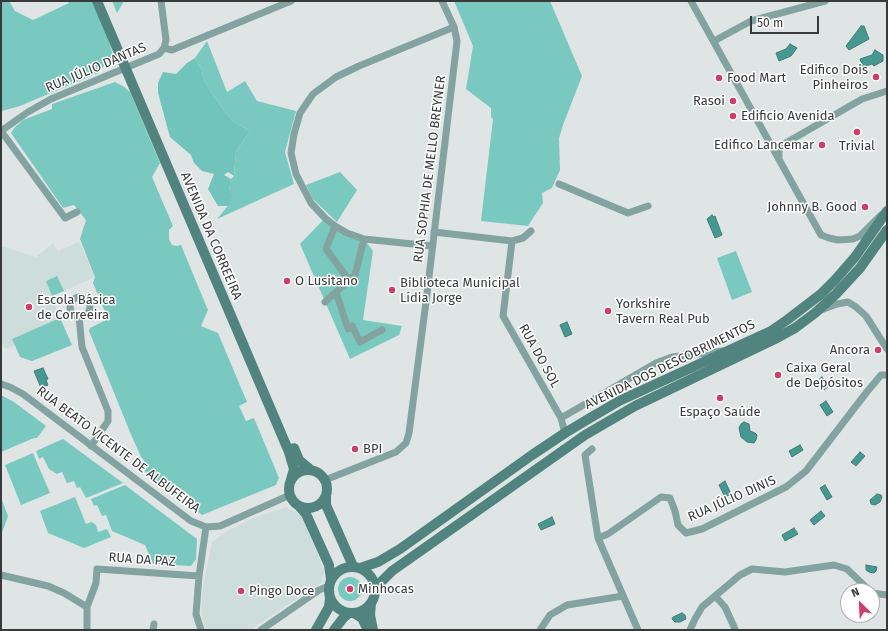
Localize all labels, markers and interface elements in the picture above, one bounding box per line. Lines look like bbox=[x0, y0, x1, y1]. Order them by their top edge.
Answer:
scale bar bbox=[752, 8, 821, 34]
text: 50 m bbox=[757, 16, 783, 30]
street label: RUA JÚLIO DANTAS bbox=[43, 40, 149, 96]
place label: Edifico Dois Pinheiros bbox=[800, 62, 868, 93]
place label: Food Mart bbox=[727, 70, 786, 86]
marker: Edifico Dois Pinheiros bbox=[871, 72, 881, 82]
marker: Food Mart bbox=[714, 73, 724, 83]
street label: RUA SOPHIA DE MELLO BREYNER bbox=[411, 75, 449, 263]
place label: Rasoi bbox=[693, 93, 725, 109]
marker: Rasoi bbox=[728, 96, 738, 106]
place label: Edificio Avenida bbox=[741, 108, 835, 124]
marker: Edificio Avenida bbox=[728, 111, 738, 121]
marker: Trivial bbox=[852, 127, 862, 137]
place label: Edifico Lancemar bbox=[714, 137, 814, 153]
place label: Trivial bbox=[839, 138, 875, 154]
marker: Edifico Lancemar bbox=[817, 140, 827, 150]
street label: AVENIDA DA CORREEIRA bbox=[177, 170, 245, 302]
place label: Johnny B. Good bbox=[767, 199, 857, 215]
marker: Johnny B. Good bbox=[860, 202, 870, 212]
place label: O Lusitano bbox=[295, 273, 358, 289]
place label: Biblioteca Municipal Lídia Jorge bbox=[400, 275, 520, 306]
marker: O Lusitano bbox=[282, 276, 292, 286]
marker: Biblioteca Municipal Lídia Jorge bbox=[387, 285, 397, 295]
place label: Escola Básica de Correeira bbox=[37, 292, 116, 323]
place label: Yorkshire Tavern Real Pub bbox=[616, 296, 710, 327]
marker: Escola Básica de Correeira bbox=[24, 302, 34, 312]
marker: Yorkshire Tavern Real Pub bbox=[603, 306, 613, 316]
street label: AVENIDA DOS DESCOBRIMENTOS bbox=[582, 317, 758, 413]
street label: RUA DO SOL bbox=[515, 321, 563, 391]
place label: Ancora bbox=[830, 342, 870, 358]
marker: Ancora bbox=[873, 345, 883, 355]
place label: Caixa Geral de Depósitos bbox=[786, 360, 863, 391]
marker: Caixa Geral de Depósitos bbox=[773, 370, 783, 380]
street label: RUA BEATO VICENTE DE ALBUFEIRA bbox=[33, 383, 203, 517]
marker: Espaço Saúde bbox=[715, 393, 725, 403]
place label: Espaço Saúde bbox=[679, 404, 761, 420]
place label: BPI bbox=[363, 441, 382, 457]
marker: BPI bbox=[350, 444, 360, 454]
street label: RUA JÚLIO DINIS bbox=[686, 473, 778, 525]
street label: RUA DA PAZ bbox=[108, 550, 176, 570]
place label: Minhocas bbox=[358, 581, 414, 597]
place label: Pingo Doce bbox=[249, 583, 314, 599]
north arrow bbox=[840, 583, 880, 623]
marker: Minhocas bbox=[345, 584, 355, 594]
text: N bbox=[849, 585, 861, 600]
marker: Pingo Doce bbox=[236, 586, 246, 596]

